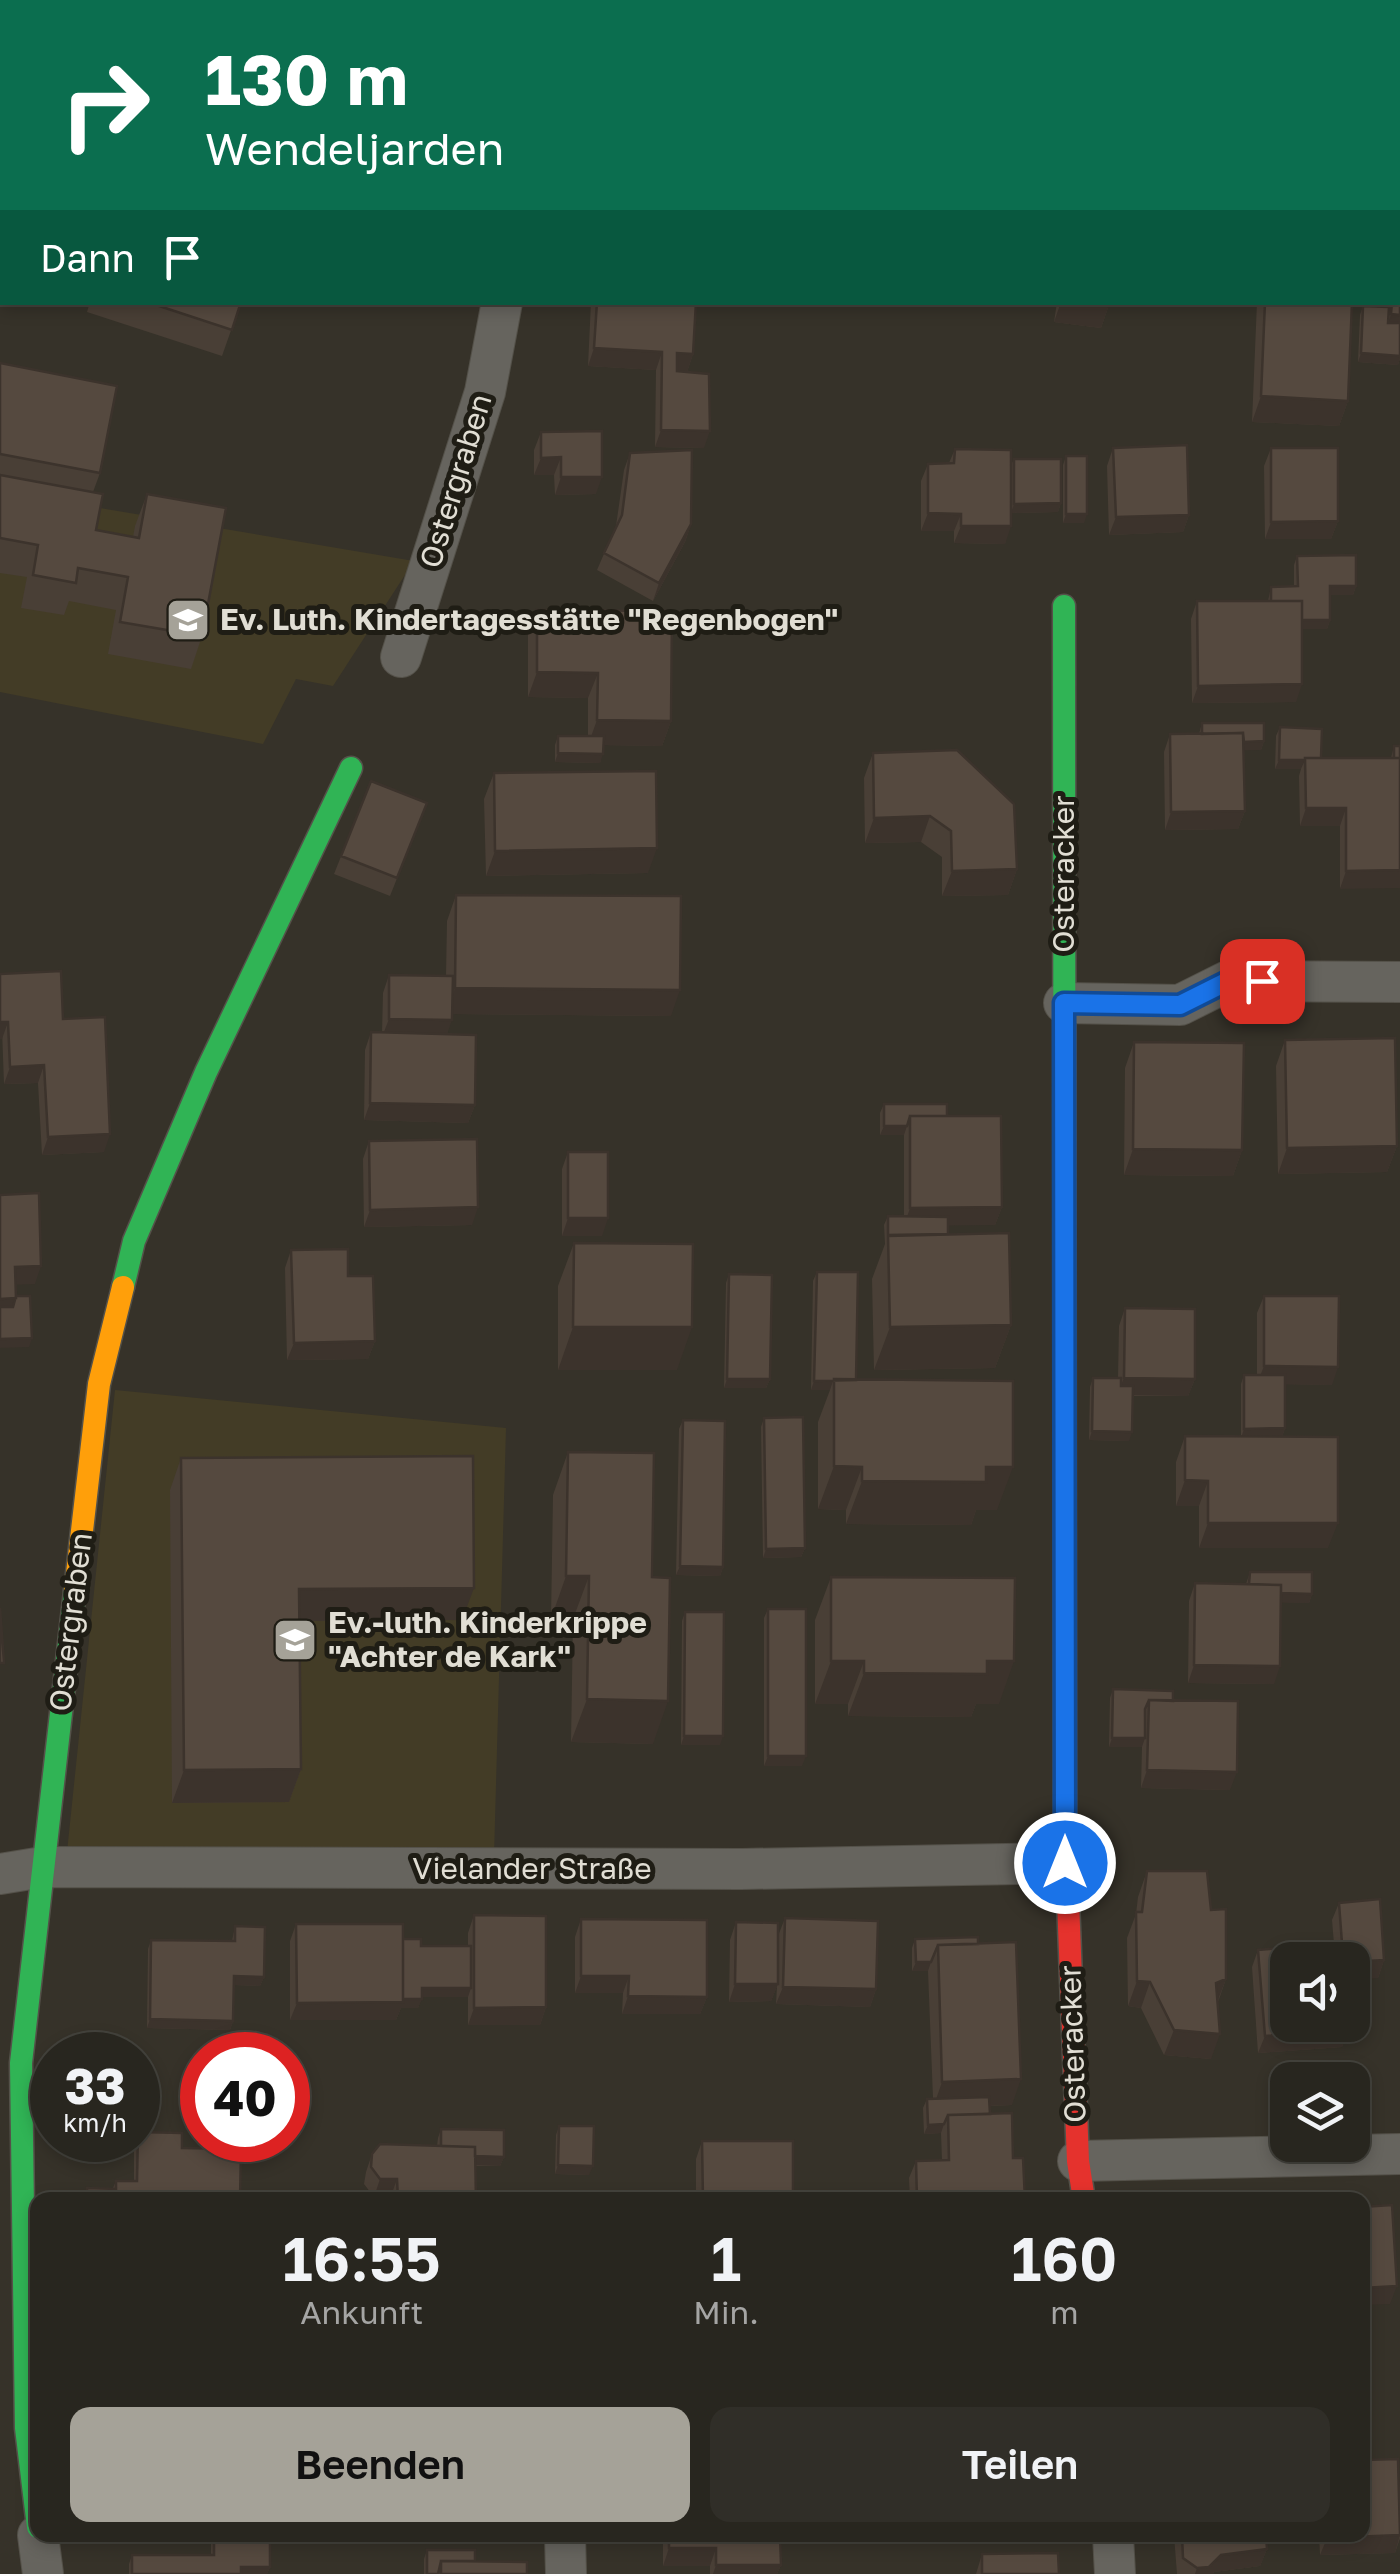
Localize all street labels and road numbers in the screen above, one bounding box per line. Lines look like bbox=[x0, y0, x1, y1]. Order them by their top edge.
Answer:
street label: Ostergraben bbox=[412, 389, 499, 572]
street label: Osteracker bbox=[1045, 795, 1081, 953]
street label: Ostergraben bbox=[41, 1530, 99, 1713]
street label: Vielander Straße bbox=[412, 1850, 652, 1886]
street label: Osteracker bbox=[1051, 1964, 1093, 2123]

